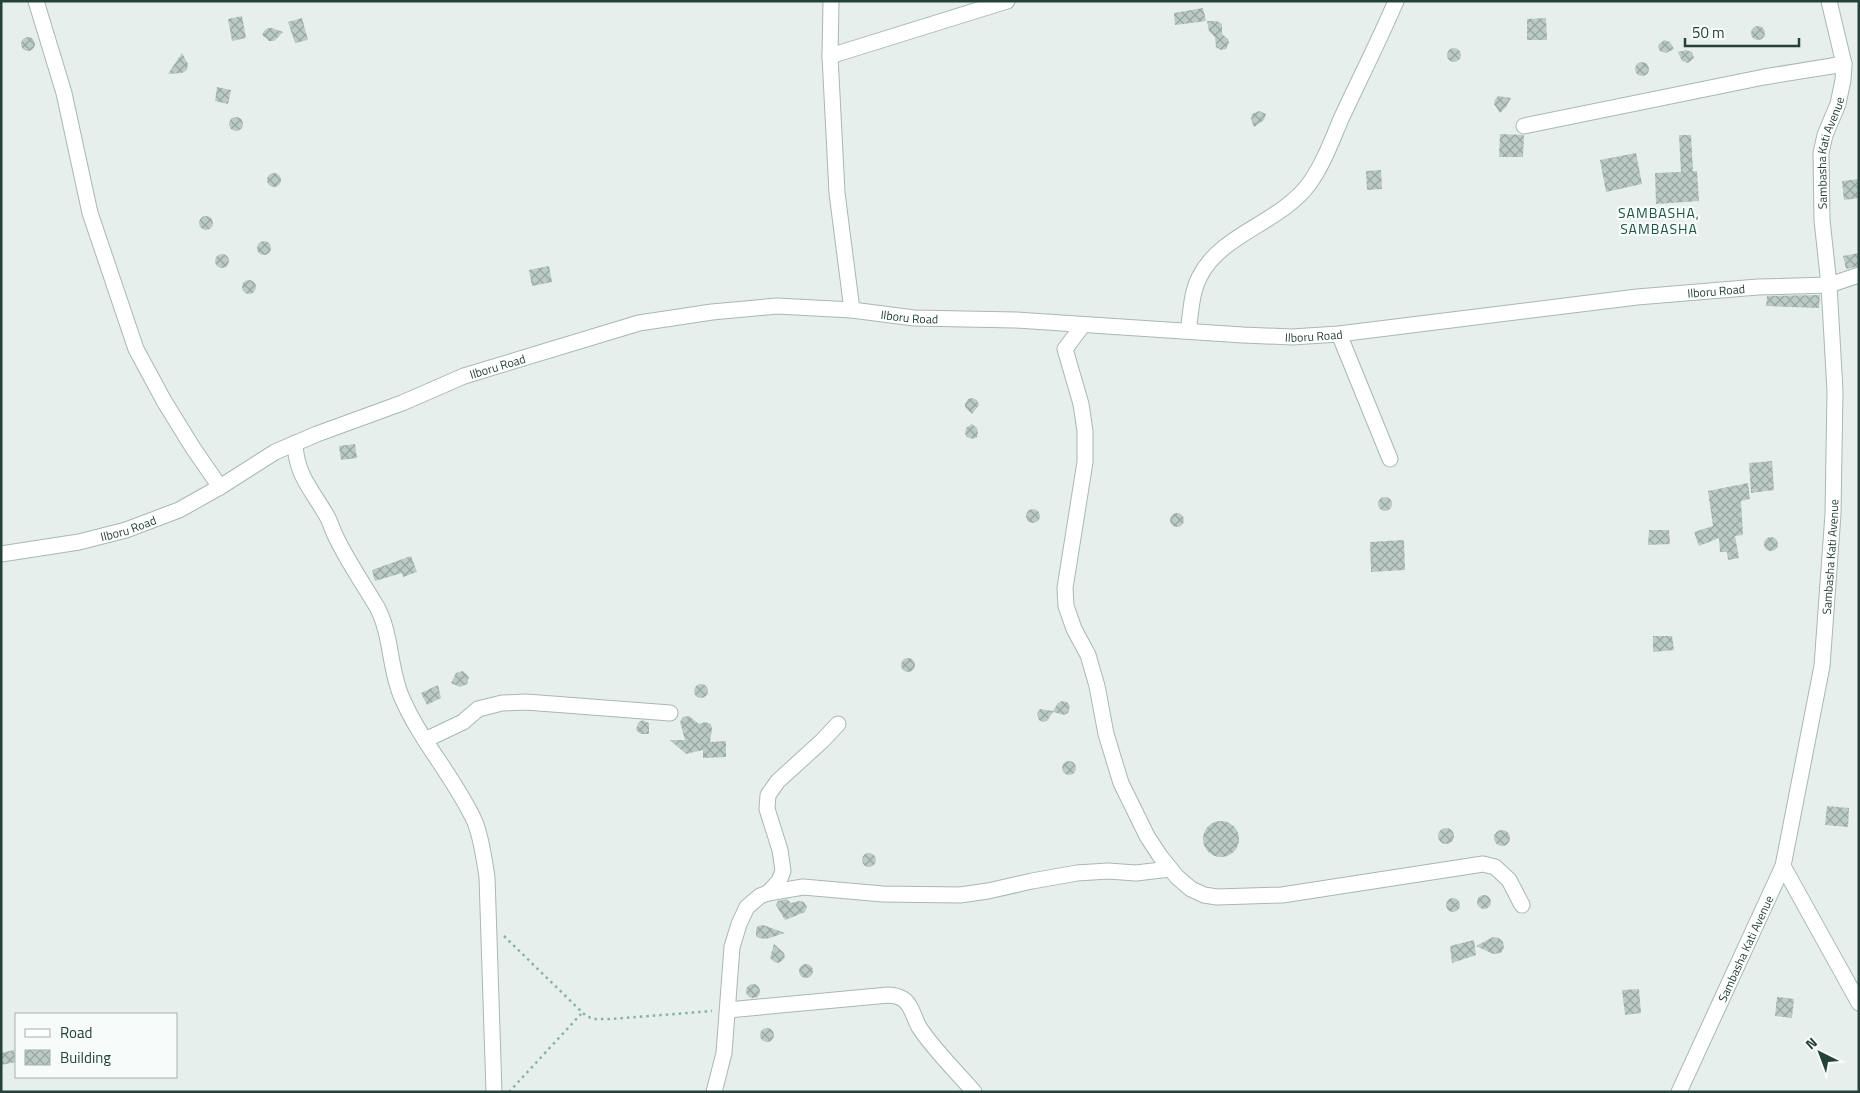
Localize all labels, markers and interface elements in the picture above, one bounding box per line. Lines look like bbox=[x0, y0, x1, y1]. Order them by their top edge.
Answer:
scale bar bbox=[1685, 15, 1799, 47]
text: 50 m bbox=[1692, 21, 1725, 44]
street label: Sambasha Kati Avenue bbox=[1812, 95, 1849, 209]
district label: SAMBASHA, SAMBASHA bbox=[1618, 202, 1700, 239]
street label: Ilboru Road bbox=[1687, 279, 1746, 302]
street label: Ilboru Road bbox=[880, 304, 938, 328]
street label: Ilboru Road bbox=[1285, 324, 1344, 347]
street label: Ilboru Road bbox=[467, 348, 528, 383]
street label: Sambasha Kati Avenue bbox=[1816, 499, 1843, 615]
street label: Ilboru Road bbox=[98, 510, 159, 546]
street label: Sambasha Kati Avenue bbox=[1712, 892, 1778, 1005]
legend bbox=[15, 1013, 178, 1078]
text: Road bbox=[60, 1021, 92, 1044]
north arrow bbox=[1795, 1028, 1845, 1078]
text: N bbox=[1800, 1032, 1822, 1054]
text: Building bbox=[60, 1046, 111, 1069]

